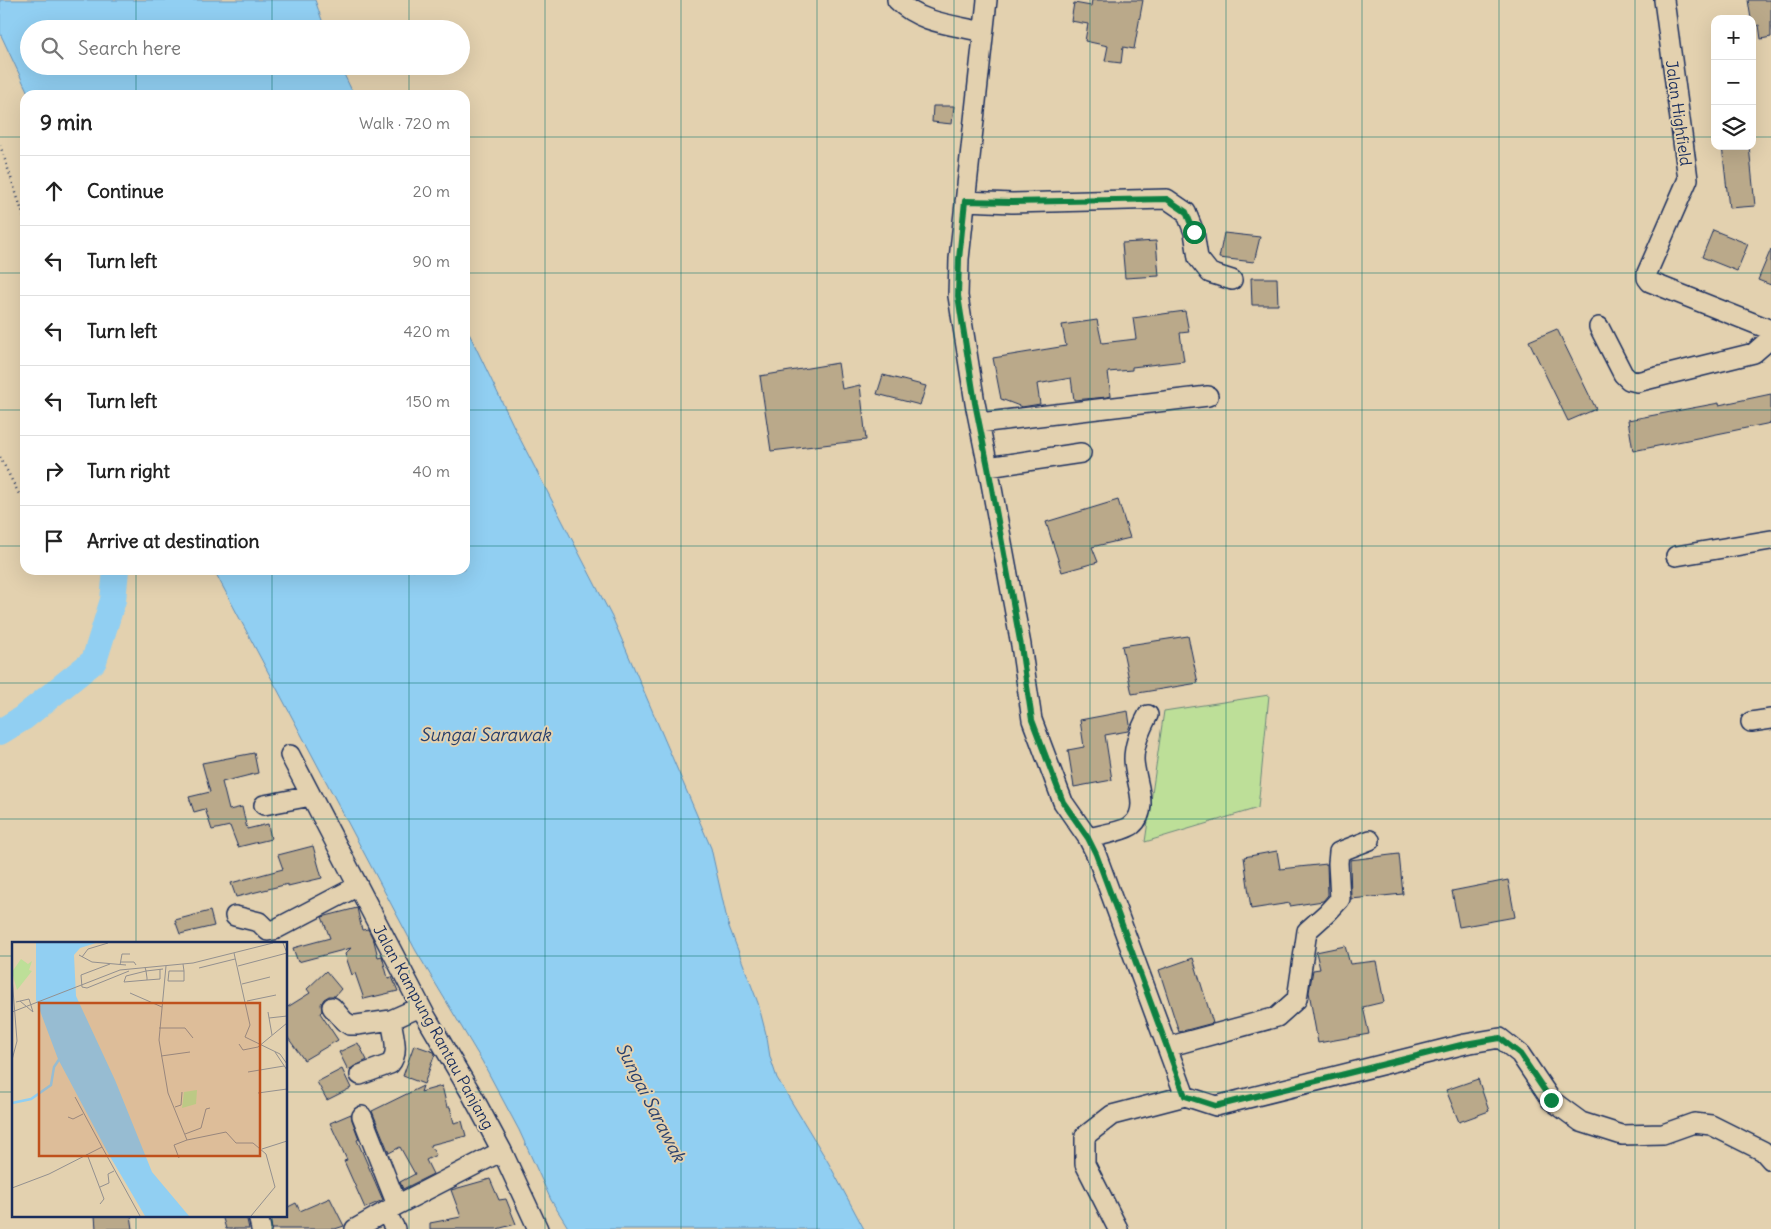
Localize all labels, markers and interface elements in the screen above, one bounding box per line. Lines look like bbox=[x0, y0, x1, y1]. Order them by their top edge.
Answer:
map controls bbox=[1711, 15, 1756, 150]
button: + bbox=[1711, 15, 1756, 60]
search box bbox=[20, 20, 470, 75]
icon: search bbox=[38, 34, 66, 62]
text: Search here bbox=[78, 36, 181, 60]
street label: Jalan Highfield bbox=[1662, 59, 1696, 167]
button: − bbox=[1711, 60, 1756, 105]
button: layers bbox=[1711, 105, 1756, 150]
text: 9 min bbox=[40, 109, 92, 136]
text: Walk · 720 m bbox=[359, 113, 450, 133]
icon: ahead bbox=[40, 177, 68, 205]
text: Continue bbox=[87, 179, 164, 203]
text: 20 m bbox=[413, 181, 450, 201]
route start bbox=[1183, 221, 1206, 244]
icon: left bbox=[40, 247, 68, 275]
text: Turn left bbox=[87, 249, 157, 273]
text: 90 m bbox=[412, 251, 450, 271]
icon: left bbox=[40, 317, 68, 345]
text: Turn left bbox=[87, 319, 157, 343]
text: 420 m bbox=[404, 321, 450, 341]
icon: left bbox=[40, 387, 68, 415]
text: Turn left bbox=[87, 389, 157, 413]
text: 150 m bbox=[406, 391, 450, 411]
icon: right bbox=[40, 457, 68, 485]
text: Turn right bbox=[87, 459, 170, 483]
text: 40 m bbox=[412, 461, 450, 481]
icon: arrive bbox=[40, 527, 68, 555]
text: Arrive at destination bbox=[87, 529, 260, 553]
water label: Sungai Sarawak bbox=[420, 723, 552, 746]
street label: Jalan Kampung Rantau Panjang bbox=[369, 921, 499, 1133]
inset map bbox=[12, 942, 288, 1216]
water label: Sungai Sarawak bbox=[611, 1038, 692, 1167]
route end bbox=[1540, 1089, 1563, 1112]

